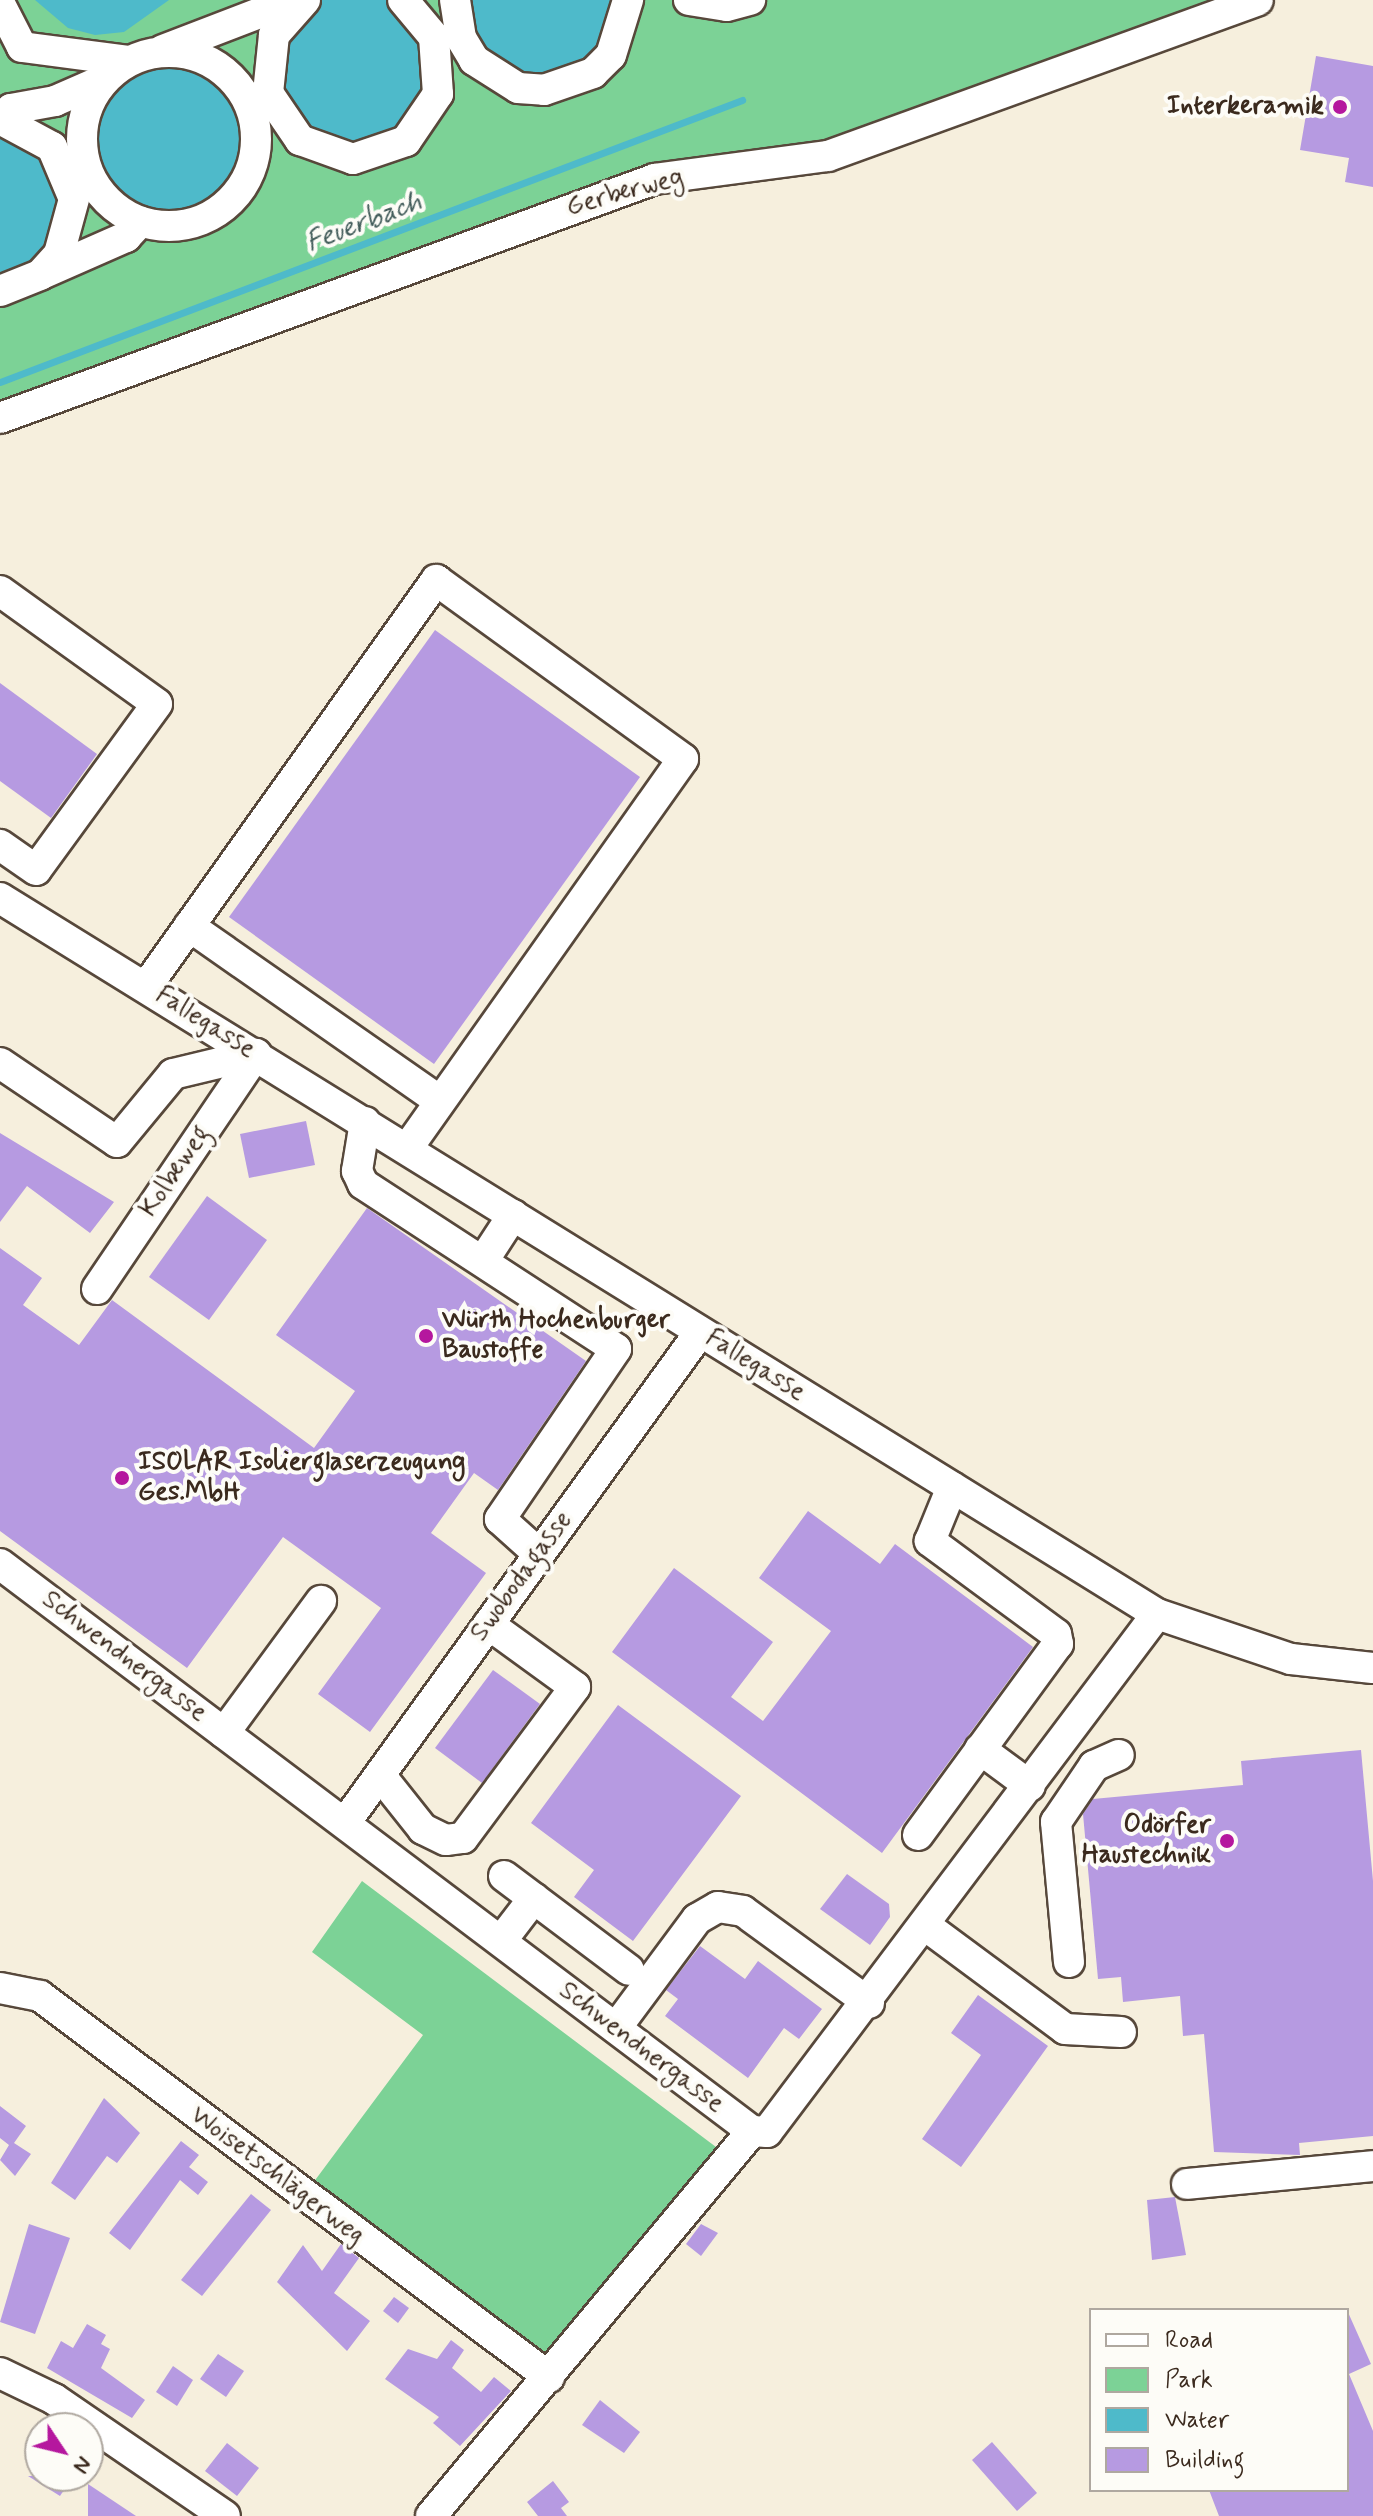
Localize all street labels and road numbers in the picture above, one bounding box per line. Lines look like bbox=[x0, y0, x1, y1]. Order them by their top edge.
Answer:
street label: Gerberweg bbox=[563, 162, 687, 224]
street label: Fallegasse bbox=[149, 980, 261, 1066]
street label: Kolbeweg bbox=[134, 1120, 218, 1224]
street label: Fallegasse bbox=[699, 1323, 811, 1409]
street label: Swobodagasse bbox=[464, 1506, 580, 1648]
street label: Schwendnergasse bbox=[35, 1585, 213, 1729]
street label: Schwendnergasse bbox=[552, 1976, 730, 2120]
street label: Woisetschlägerweg bbox=[184, 2100, 370, 2252]

